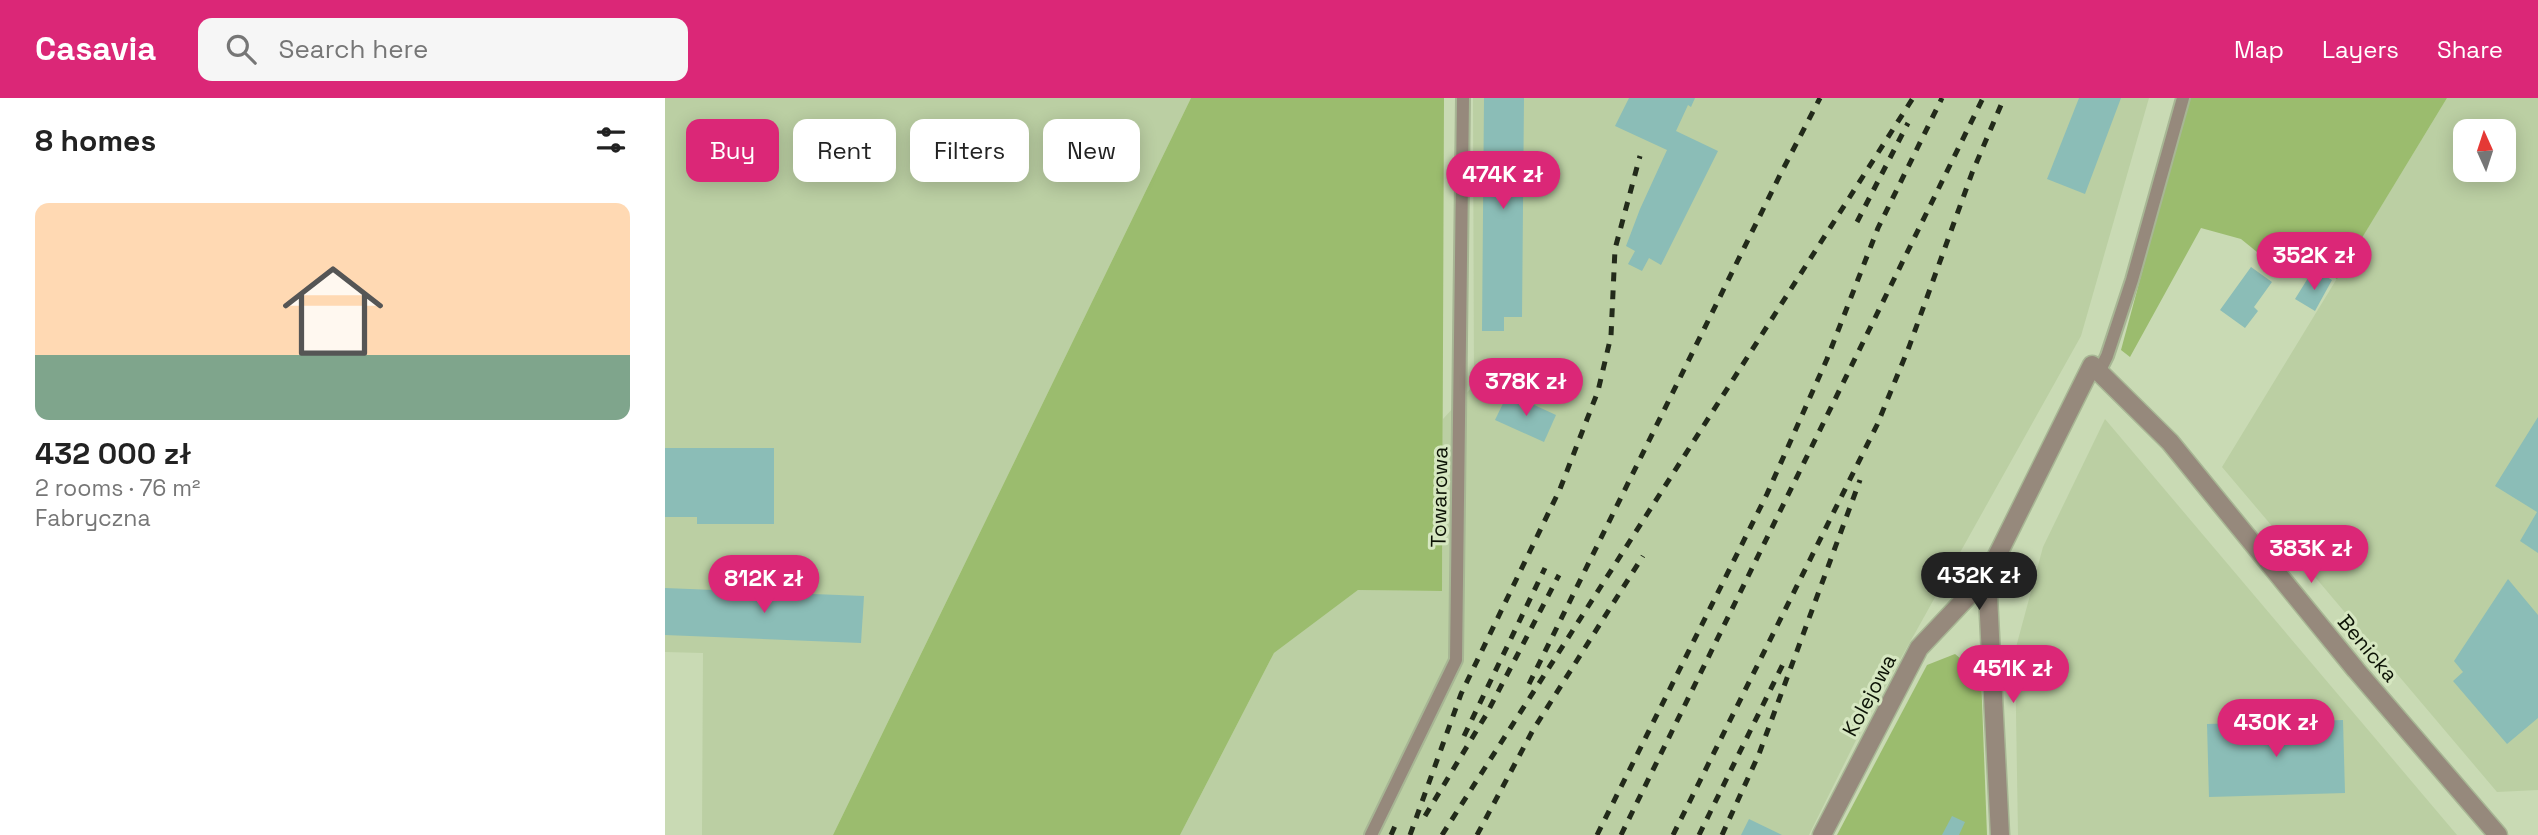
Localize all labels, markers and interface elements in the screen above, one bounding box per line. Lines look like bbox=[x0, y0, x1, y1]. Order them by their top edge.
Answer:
search box bbox=[198, 18, 688, 81]
text: Casavia bbox=[35, 28, 156, 70]
icon: search bbox=[222, 30, 260, 68]
text: Search here bbox=[278, 32, 428, 66]
text: Map bbox=[2234, 34, 2284, 65]
text: Layers bbox=[2322, 34, 2399, 65]
text: Share bbox=[2437, 34, 2503, 65]
chip: Buy bbox=[686, 119, 779, 182]
chip: Rent bbox=[793, 119, 896, 182]
chip: Filters bbox=[910, 119, 1029, 182]
chip: New bbox=[1043, 119, 1140, 182]
north arrow bbox=[2453, 119, 2517, 182]
map controls bbox=[2453, 119, 2516, 182]
text: 8 homes bbox=[35, 121, 156, 160]
icon: filters bbox=[592, 121, 630, 159]
pin: 474K zł bbox=[1438, 152, 1568, 211]
text: 474K zł bbox=[1462, 159, 1544, 189]
pin: 352K zł bbox=[2249, 232, 2379, 292]
text: 352K zł bbox=[2273, 240, 2355, 270]
icon: home bbox=[270, 248, 396, 374]
pin: 378K zł bbox=[1461, 358, 1591, 418]
text: 378K zł bbox=[1485, 366, 1567, 396]
text: 432 000 zł bbox=[35, 434, 191, 473]
street label: Towarowa bbox=[1425, 446, 1453, 548]
text: 2 rooms · 76 m² bbox=[35, 473, 200, 503]
text: Fabryczna bbox=[35, 503, 151, 533]
pin: 383K zł bbox=[2246, 526, 2376, 585]
text: 383K zł bbox=[2269, 533, 2353, 563]
pin: 432K zł bbox=[1914, 552, 2044, 612]
pin: 812K zł bbox=[699, 556, 829, 615]
text: 432K zł bbox=[1937, 560, 2021, 590]
text: 812K zł bbox=[724, 563, 804, 593]
street label: Benicka bbox=[2332, 609, 2404, 687]
pin: 451K zł bbox=[1948, 646, 2078, 705]
street label: Kolejowa bbox=[1836, 649, 1902, 741]
text: 451K zł bbox=[1973, 653, 2053, 683]
pin: 430K zł bbox=[2211, 700, 2341, 759]
text: 430K zł bbox=[2233, 707, 2319, 737]

